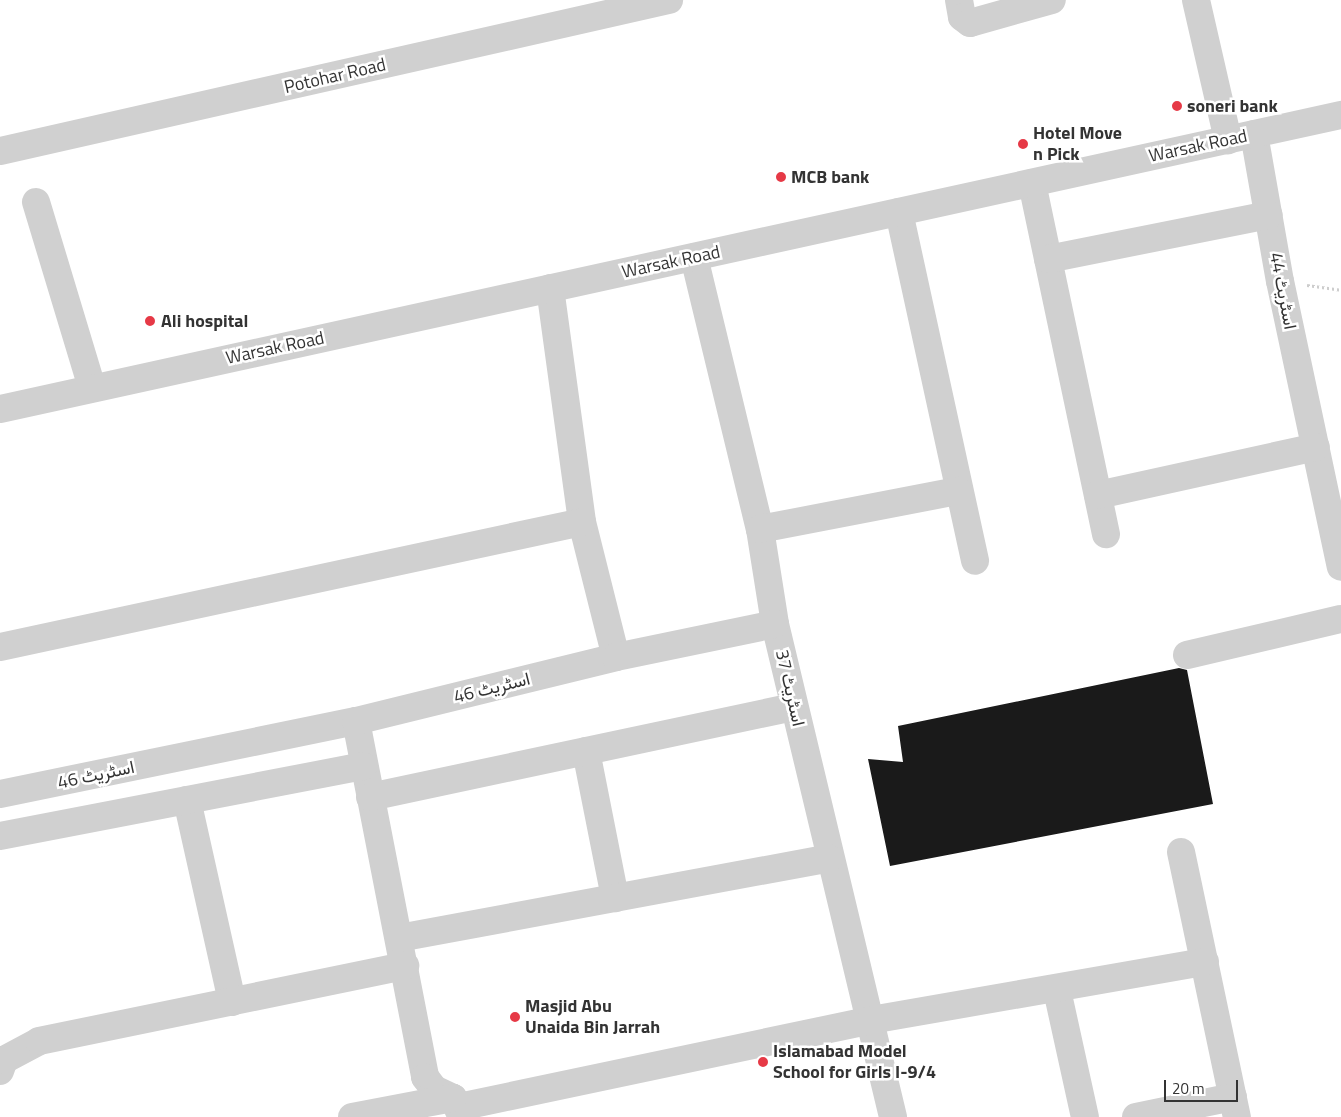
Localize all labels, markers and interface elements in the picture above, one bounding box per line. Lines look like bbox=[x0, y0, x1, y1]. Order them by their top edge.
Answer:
street label: Potohar Road bbox=[282, 54, 388, 98]
place label: soneri bank bbox=[1187, 95, 1278, 117]
marker: soneri bank bbox=[1171, 100, 1183, 112]
place label: Hotel Move n Pick bbox=[1033, 123, 1122, 166]
street label: Warsak Road bbox=[1147, 125, 1249, 167]
marker: Hotel Move n Pick bbox=[1017, 138, 1029, 150]
place label: MCB bank bbox=[791, 166, 869, 188]
marker: MCB bank bbox=[775, 171, 787, 183]
street label: Warsak Road bbox=[620, 241, 722, 283]
street label: اسٹریٹ 44 bbox=[1265, 251, 1301, 331]
place label: Ali hospital bbox=[161, 310, 248, 332]
marker: Ali hospital bbox=[143, 314, 157, 328]
street label: Warsak Road bbox=[224, 327, 326, 369]
street label: اسٹریٹ 37 bbox=[771, 648, 809, 728]
street label: اسٹریٹ 46 bbox=[452, 668, 532, 708]
street label: اسٹریٹ 46 bbox=[56, 756, 136, 794]
place label: Masjid Abu Unaida Bin Jarrah bbox=[525, 996, 660, 1038]
marker: Masjid Abu Unaida Bin Jarrah bbox=[509, 1011, 521, 1023]
place label: Islamabad Model School for Girls I-9/4 bbox=[773, 1041, 936, 1084]
marker: Islamabad Model School for Girls I-9/4 bbox=[757, 1056, 769, 1068]
scale bar bbox=[1166, 1070, 1240, 1102]
text: 20 m bbox=[1172, 1077, 1205, 1100]

